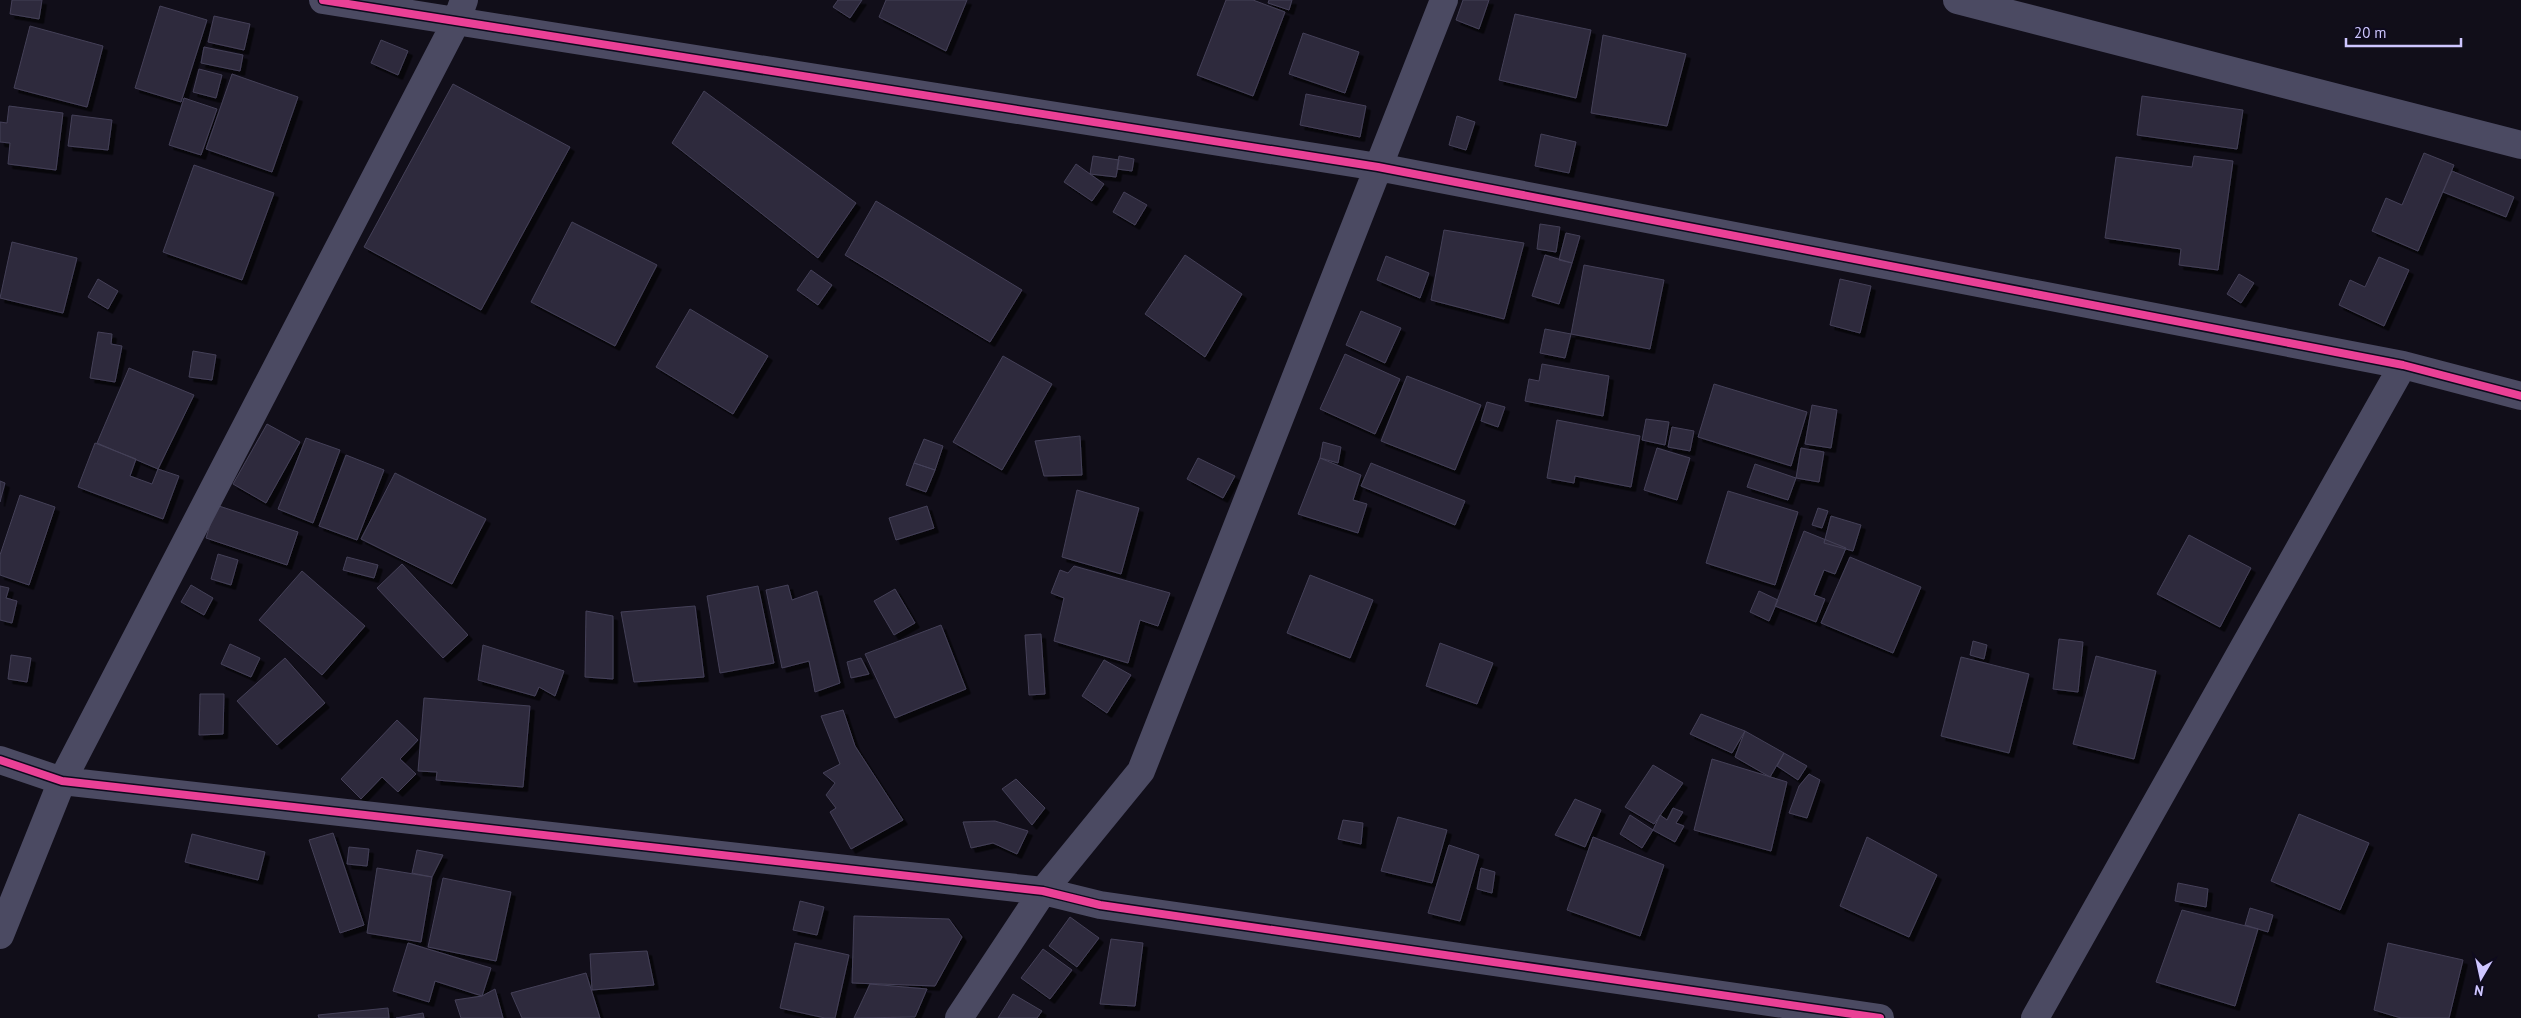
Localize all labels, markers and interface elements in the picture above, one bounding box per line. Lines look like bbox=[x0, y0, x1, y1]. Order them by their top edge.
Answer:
scale bar bbox=[2346, 15, 2461, 47]
text: 20 m bbox=[2354, 23, 2387, 42]
north arrow bbox=[2456, 953, 2506, 1003]
text: N bbox=[2473, 981, 2485, 1000]

